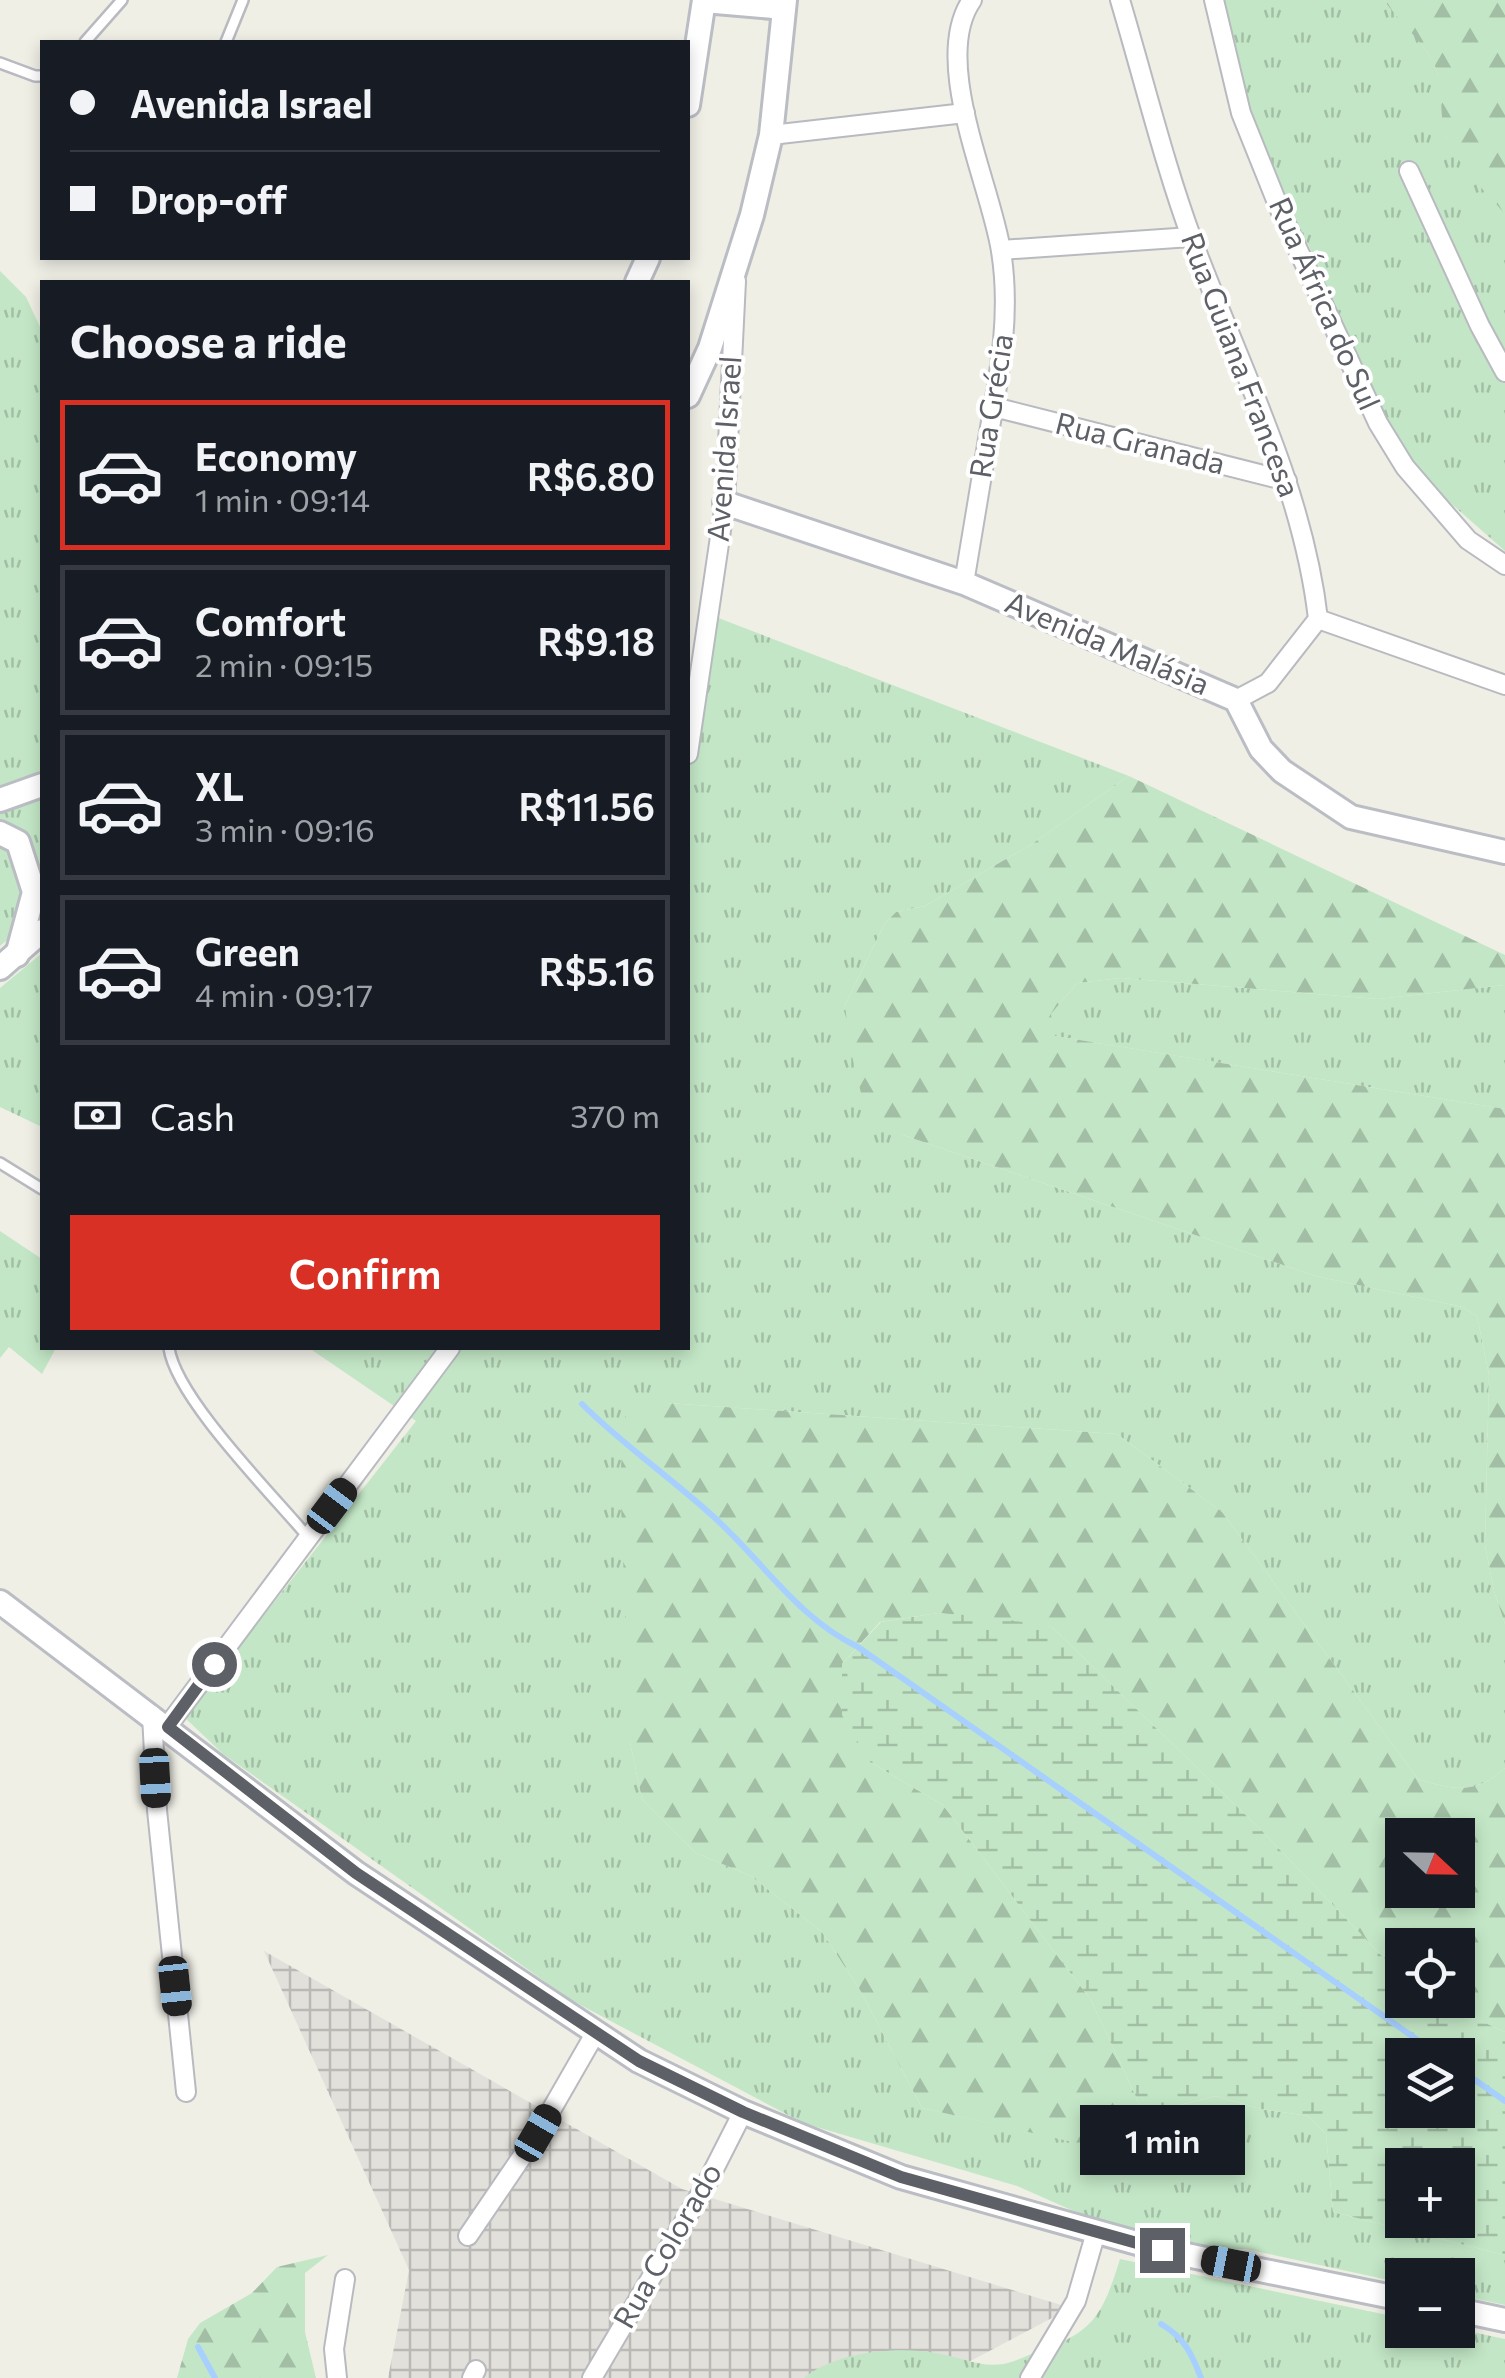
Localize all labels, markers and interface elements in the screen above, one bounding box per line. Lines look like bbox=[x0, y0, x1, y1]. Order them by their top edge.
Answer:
text: Avenida Israel bbox=[130, 79, 373, 126]
text: Drop-off bbox=[130, 175, 287, 222]
street label: Rua África do Sul bbox=[1263, 191, 1390, 415]
street label: Rua Guiana Francesa bbox=[1175, 227, 1310, 502]
text: Choose a ride bbox=[70, 312, 347, 367]
street label: Rua Grécia bbox=[960, 331, 1019, 480]
street label: Avenida Israel bbox=[698, 354, 747, 543]
street label: Rua Granada bbox=[1052, 403, 1229, 480]
icon: car bbox=[75, 430, 165, 520]
text: Economy bbox=[195, 432, 357, 479]
text: R$6.80 bbox=[527, 452, 655, 499]
text: 1 min · 09:14 bbox=[195, 479, 370, 519]
street label: Avenida Malásia bbox=[1000, 582, 1216, 701]
icon: car bbox=[75, 595, 165, 685]
text: Comfort bbox=[195, 597, 346, 644]
text: R$9.18 bbox=[537, 617, 655, 664]
text: 2 min · 09:15 bbox=[195, 644, 373, 684]
icon: car bbox=[75, 760, 165, 850]
text: XL bbox=[195, 762, 244, 809]
text: R$11.56 bbox=[519, 782, 655, 829]
text: 3 min · 09:16 bbox=[195, 809, 375, 849]
icon: car bbox=[75, 925, 165, 1015]
text: Green bbox=[195, 927, 300, 974]
text: R$5.16 bbox=[539, 947, 655, 994]
text: 4 min · 09:17 bbox=[195, 974, 373, 1014]
icon: cash bbox=[70, 1088, 125, 1143]
text: Cash bbox=[150, 1092, 235, 1139]
text: 370 m bbox=[570, 1095, 660, 1135]
button: Confirm bbox=[70, 1215, 660, 1330]
car bbox=[302, 1473, 362, 1539]
route start bbox=[192, 1642, 237, 1687]
car bbox=[138, 1747, 172, 1809]
north arrow bbox=[1385, 1818, 1475, 1908]
map controls bbox=[1385, 1818, 1475, 2348]
button: locate bbox=[1385, 1928, 1475, 2018]
car bbox=[157, 1955, 193, 2017]
button: layers bbox=[1385, 2038, 1475, 2128]
car bbox=[510, 2100, 566, 2166]
callout: 1 min bbox=[1080, 2105, 1244, 2175]
text: 1 min bbox=[1125, 2120, 1200, 2160]
button: + bbox=[1385, 2148, 1475, 2238]
street label: Rua Colorado bbox=[604, 2155, 728, 2334]
route end bbox=[1140, 2228, 1185, 2273]
car bbox=[1199, 2244, 1263, 2284]
button: − bbox=[1385, 2258, 1475, 2348]

